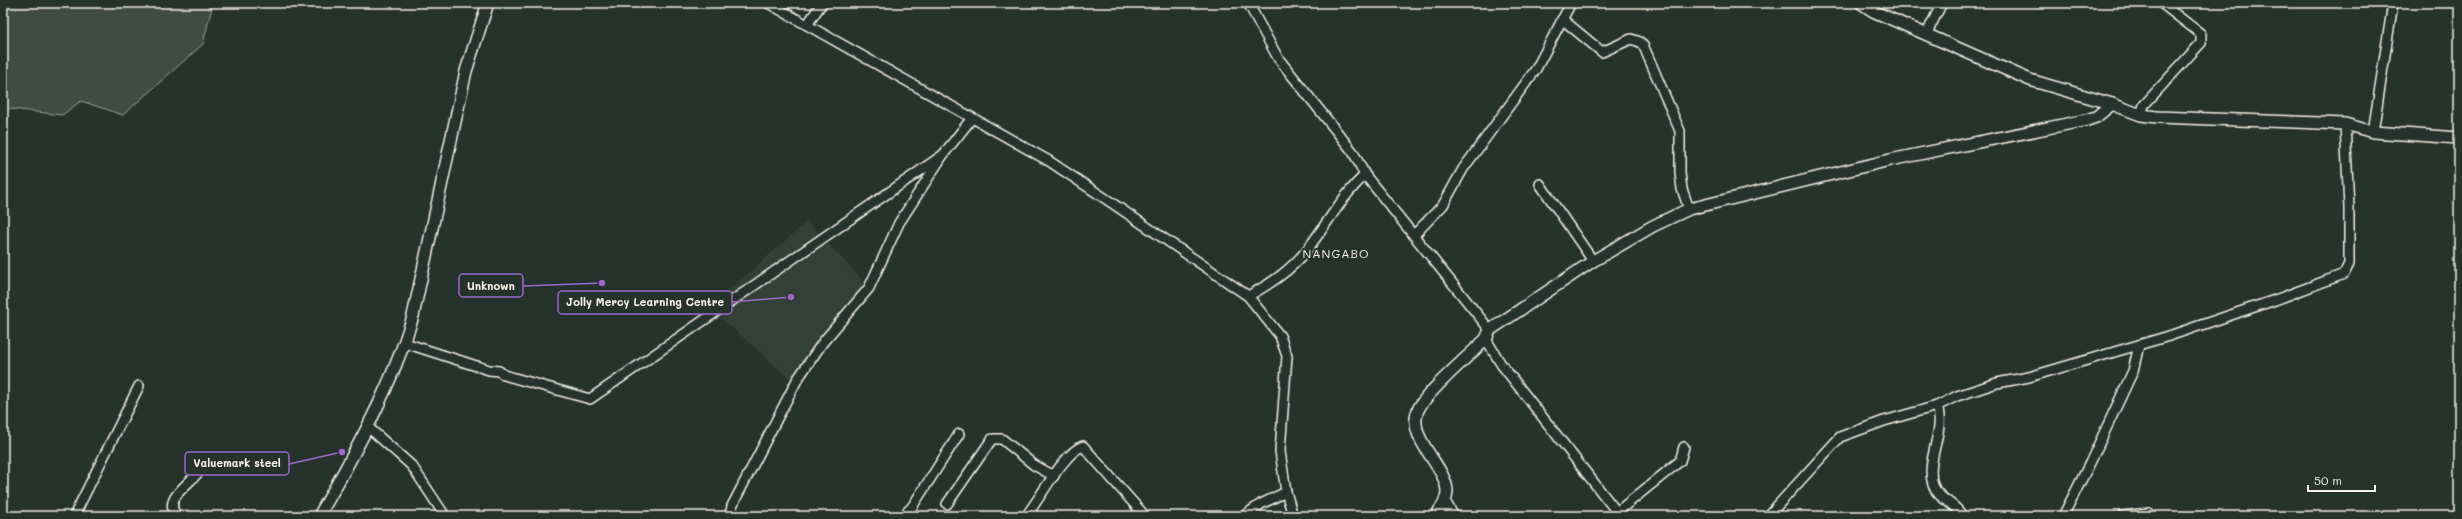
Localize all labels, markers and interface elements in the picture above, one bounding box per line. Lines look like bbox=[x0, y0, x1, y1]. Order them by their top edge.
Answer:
district label: NANGABO bbox=[1302, 245, 1370, 261]
callout: Unknown bbox=[459, 274, 523, 297]
text: Unknown bbox=[467, 278, 515, 293]
callout: Jolly Mercy Learning Centre bbox=[558, 291, 732, 314]
text: Jolly Mercy Learning Centre bbox=[566, 294, 724, 309]
callout: Valuemark steel bbox=[185, 452, 289, 475]
text: Valuemark steel bbox=[193, 455, 281, 470]
scale bar bbox=[2308, 467, 2375, 493]
text: 50 m bbox=[2314, 472, 2342, 488]

